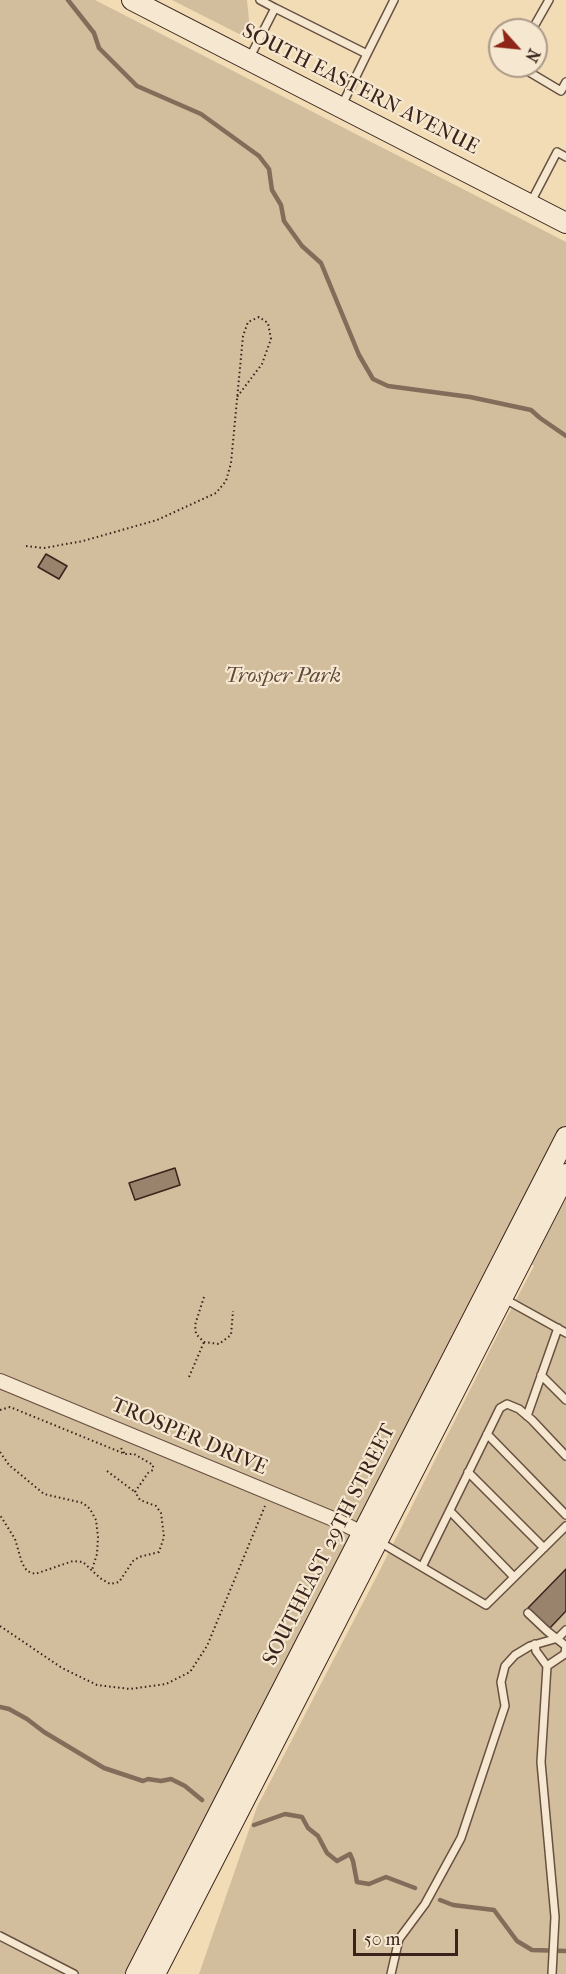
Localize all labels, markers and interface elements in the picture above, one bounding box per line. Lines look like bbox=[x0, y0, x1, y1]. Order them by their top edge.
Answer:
north arrow bbox=[488, 18, 548, 78]
street label: SOUTH EASTERN AVENUE bbox=[237, 19, 483, 161]
text: N bbox=[521, 46, 544, 65]
park label: Trosper Park bbox=[225, 664, 341, 690]
street label: TROSPER DRIVE bbox=[107, 1393, 271, 1481]
street label: SOUTHEAST 29TH STREET bbox=[258, 1420, 402, 1670]
scale bar bbox=[356, 1917, 461, 1955]
text: 50 m bbox=[364, 1929, 400, 1950]

